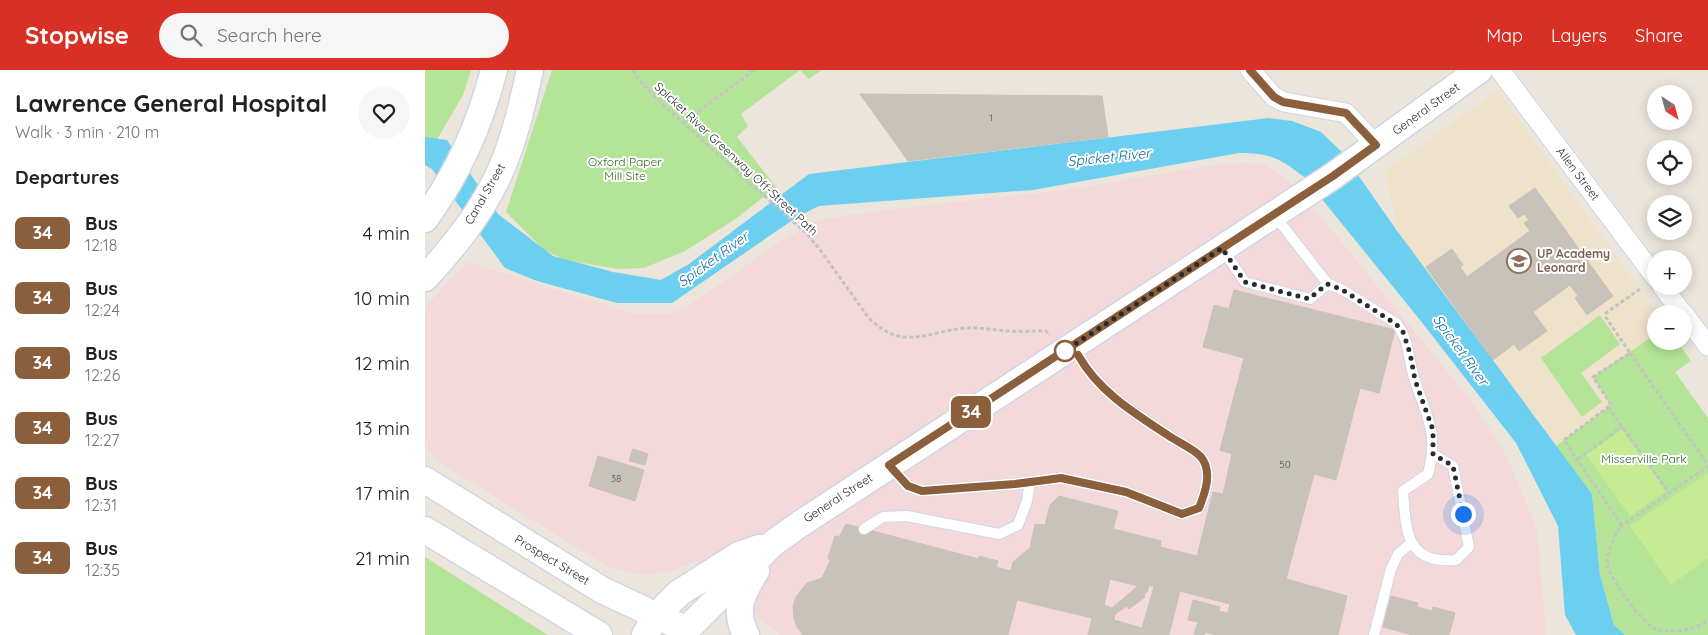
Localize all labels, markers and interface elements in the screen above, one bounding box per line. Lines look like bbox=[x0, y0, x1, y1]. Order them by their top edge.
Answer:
search box bbox=[159, 13, 509, 58]
text: Stopwise bbox=[25, 20, 129, 50]
icon: search bbox=[177, 21, 205, 49]
text: Search here bbox=[217, 23, 322, 47]
text: Map bbox=[1486, 24, 1523, 47]
text: Layers bbox=[1551, 24, 1607, 47]
text: Share bbox=[1635, 24, 1683, 47]
street label: Spicket River Greenway Off-Street Path bbox=[651, 79, 821, 238]
street label: General Street bbox=[1389, 79, 1462, 138]
north arrow bbox=[1647, 85, 1693, 130]
map controls bbox=[1647, 85, 1692, 350]
button: heart bbox=[358, 87, 410, 139]
text: Lawrence General Hospital bbox=[15, 88, 327, 118]
house number: 1 bbox=[989, 111, 993, 124]
text: Walk · 3 min · 210 m bbox=[15, 122, 159, 142]
button: locate bbox=[1647, 140, 1692, 185]
water label: Spicket River bbox=[1067, 144, 1153, 170]
street label: Allen Street bbox=[1553, 144, 1603, 203]
park label: Oxford Paper Mill Site bbox=[588, 154, 662, 183]
street label: Canal Street bbox=[461, 160, 508, 227]
text: Departures bbox=[15, 165, 119, 189]
button: layers bbox=[1647, 195, 1692, 240]
text: Bus bbox=[85, 211, 118, 235]
text: 34 bbox=[32, 221, 53, 244]
text: 4 min bbox=[362, 221, 410, 245]
water label: Spicket River bbox=[674, 226, 753, 291]
text: 12:18 bbox=[85, 235, 117, 255]
place label: UP Academy Leonard bbox=[1537, 246, 1610, 275]
school or university icon: UP Academy Leonard bbox=[1506, 248, 1532, 274]
button: + bbox=[1647, 250, 1692, 295]
text: Bus bbox=[85, 276, 118, 300]
text: 34 bbox=[32, 286, 53, 309]
text: 10 min bbox=[354, 286, 410, 310]
text: 12:24 bbox=[85, 300, 120, 320]
button: − bbox=[1647, 305, 1692, 350]
water label: Spicket River bbox=[1429, 311, 1494, 390]
unlabelled marker bbox=[1054, 340, 1076, 362]
text: Bus bbox=[85, 341, 118, 365]
text: 34 bbox=[32, 351, 53, 374]
text: 12 min bbox=[355, 351, 410, 375]
text: 12:26 bbox=[85, 365, 120, 385]
line badge: 34 bbox=[949, 396, 993, 428]
text: 34 bbox=[961, 400, 981, 423]
text: Bus bbox=[85, 406, 118, 430]
text: 34 bbox=[32, 416, 53, 439]
text: 13 min bbox=[355, 416, 410, 440]
text: 12:27 bbox=[85, 430, 120, 450]
park label: Misserville Park bbox=[1601, 451, 1687, 466]
house number: 50 bbox=[1279, 458, 1291, 471]
street label: General Street bbox=[800, 470, 875, 525]
text: Bus bbox=[85, 471, 118, 495]
house number: 38 bbox=[611, 472, 621, 485]
text: 34 bbox=[32, 481, 53, 504]
text: 17 min bbox=[356, 481, 410, 505]
text: 12:31 bbox=[85, 495, 117, 515]
your location bbox=[1451, 502, 1476, 527]
street label: Prospect Street bbox=[512, 531, 592, 588]
text: Bus bbox=[85, 536, 118, 560]
text: 34 bbox=[32, 546, 53, 569]
text: 21 min bbox=[355, 546, 410, 570]
text: 12:35 bbox=[85, 560, 120, 580]

